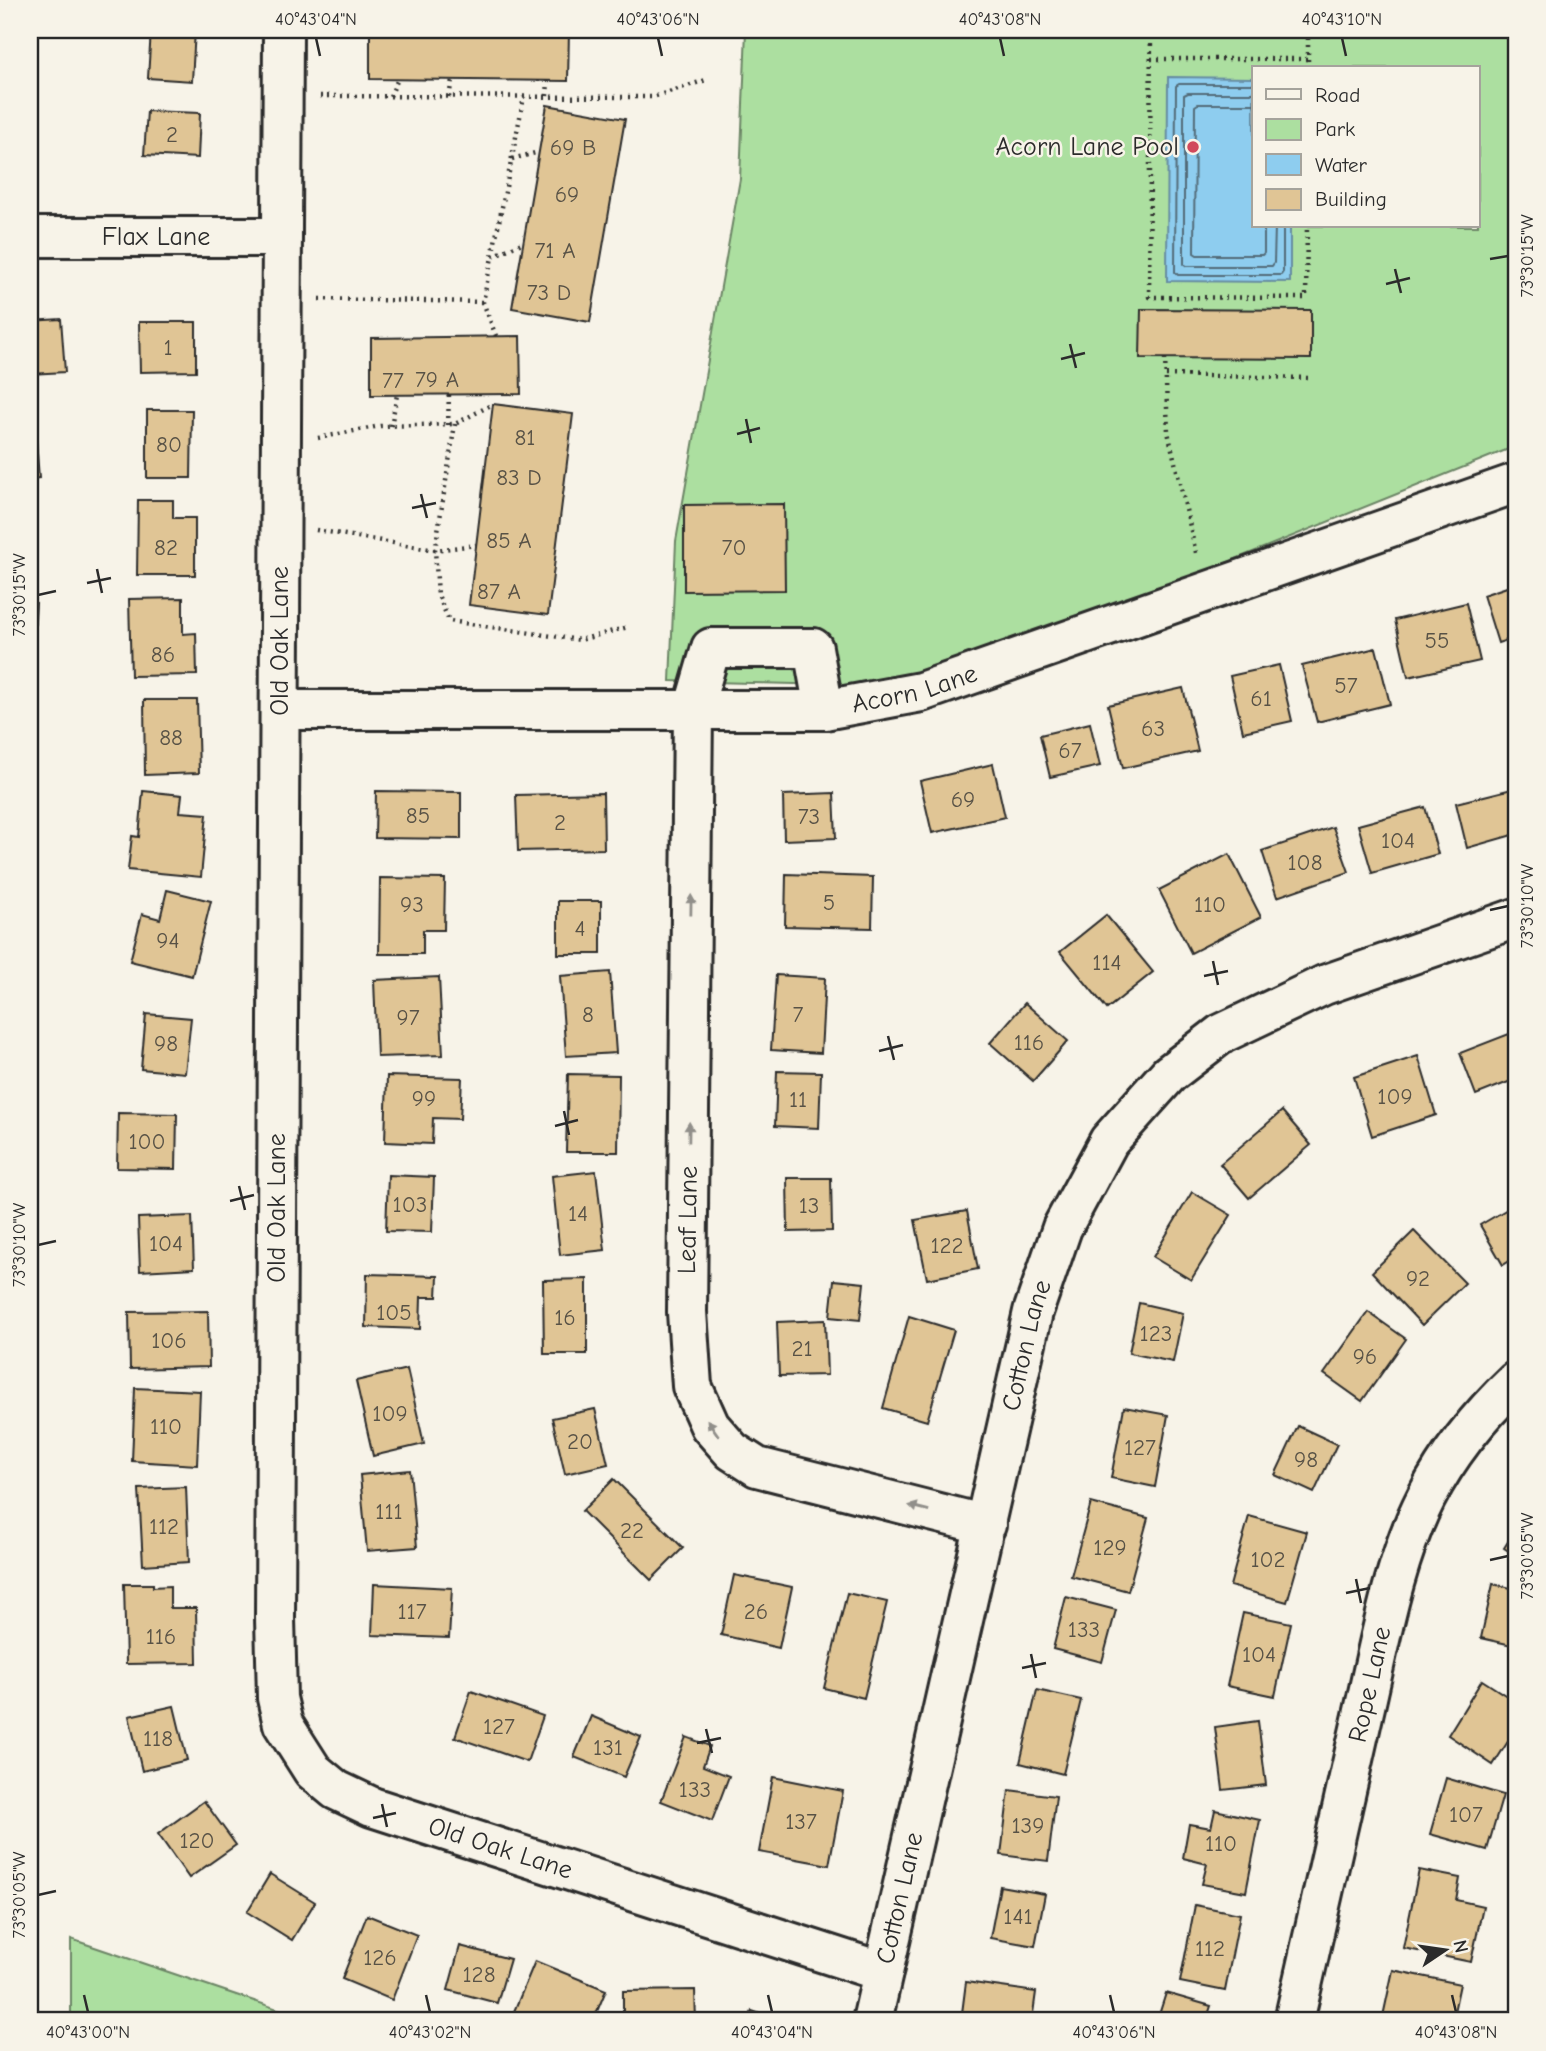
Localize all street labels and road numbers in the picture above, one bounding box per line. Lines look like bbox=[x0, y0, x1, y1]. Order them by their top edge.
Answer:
street label: Flax Lane bbox=[102, 222, 210, 252]
street label: Old Oak Lane bbox=[265, 566, 295, 716]
street label: Acorn Lane bbox=[850, 658, 981, 719]
street label: Old Oak Lane bbox=[262, 1133, 292, 1283]
street label: Leaf Lane bbox=[672, 1166, 704, 1274]
street label: Cotton Lane bbox=[996, 1276, 1058, 1414]
street label: Rope Lane bbox=[1342, 1624, 1397, 1745]
street label: Old Oak Lane bbox=[424, 1811, 576, 1886]
street label: Cotton Lane bbox=[870, 1830, 929, 1967]

